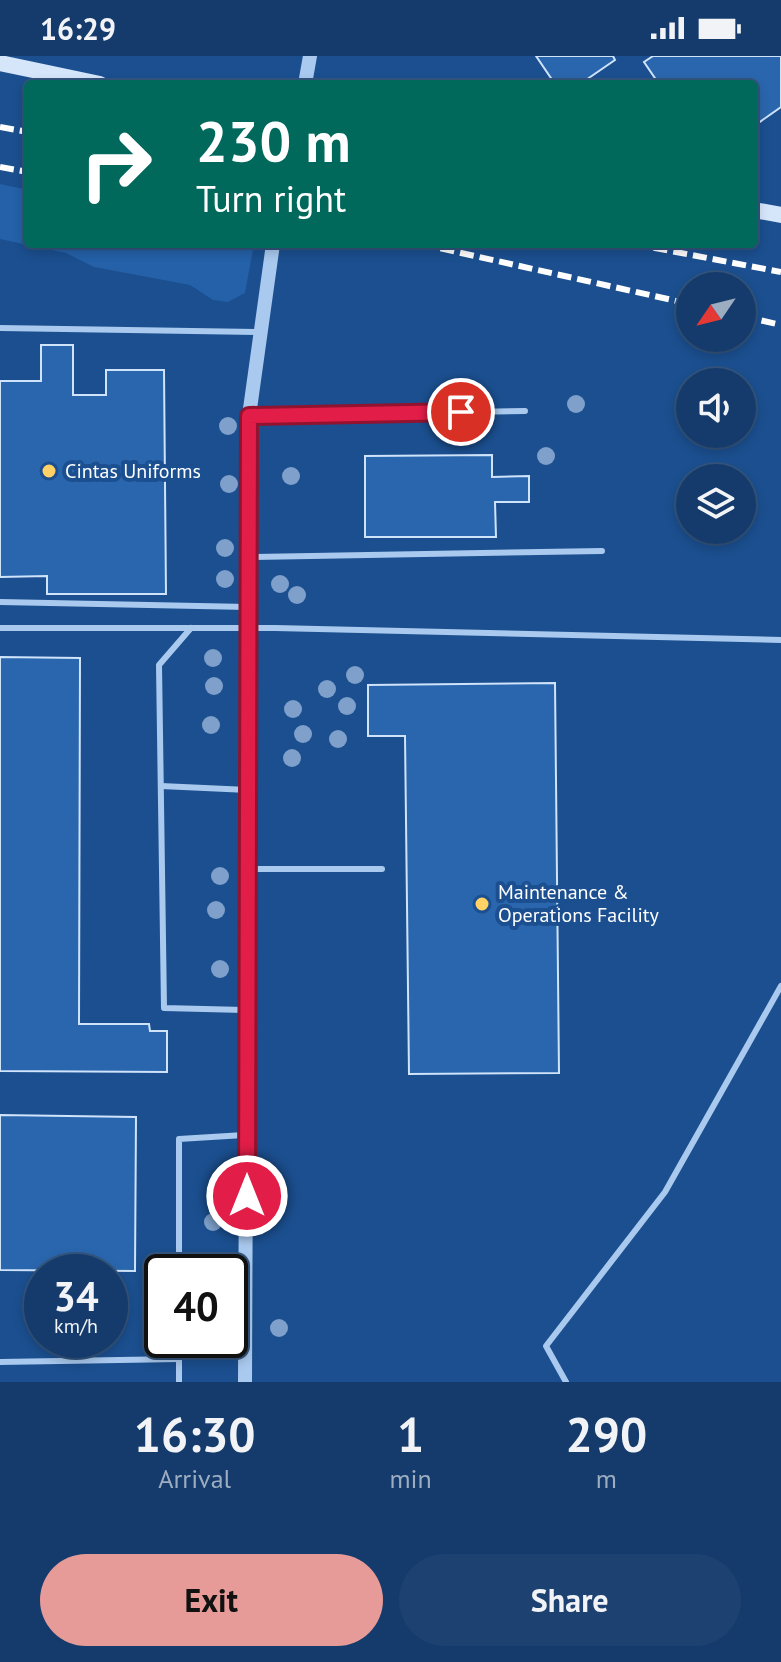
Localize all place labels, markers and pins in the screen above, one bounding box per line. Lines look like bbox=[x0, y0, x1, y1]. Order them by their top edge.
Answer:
pin bbox=[427, 378, 495, 446]
place label: Cintas Uniforms bbox=[65, 458, 201, 484]
marker: Cintas Uniforms bbox=[40, 462, 58, 480]
place label: Maintenance & Operations Facility bbox=[498, 879, 660, 928]
marker: Maintenance & Operations Facility bbox=[473, 895, 491, 913]

